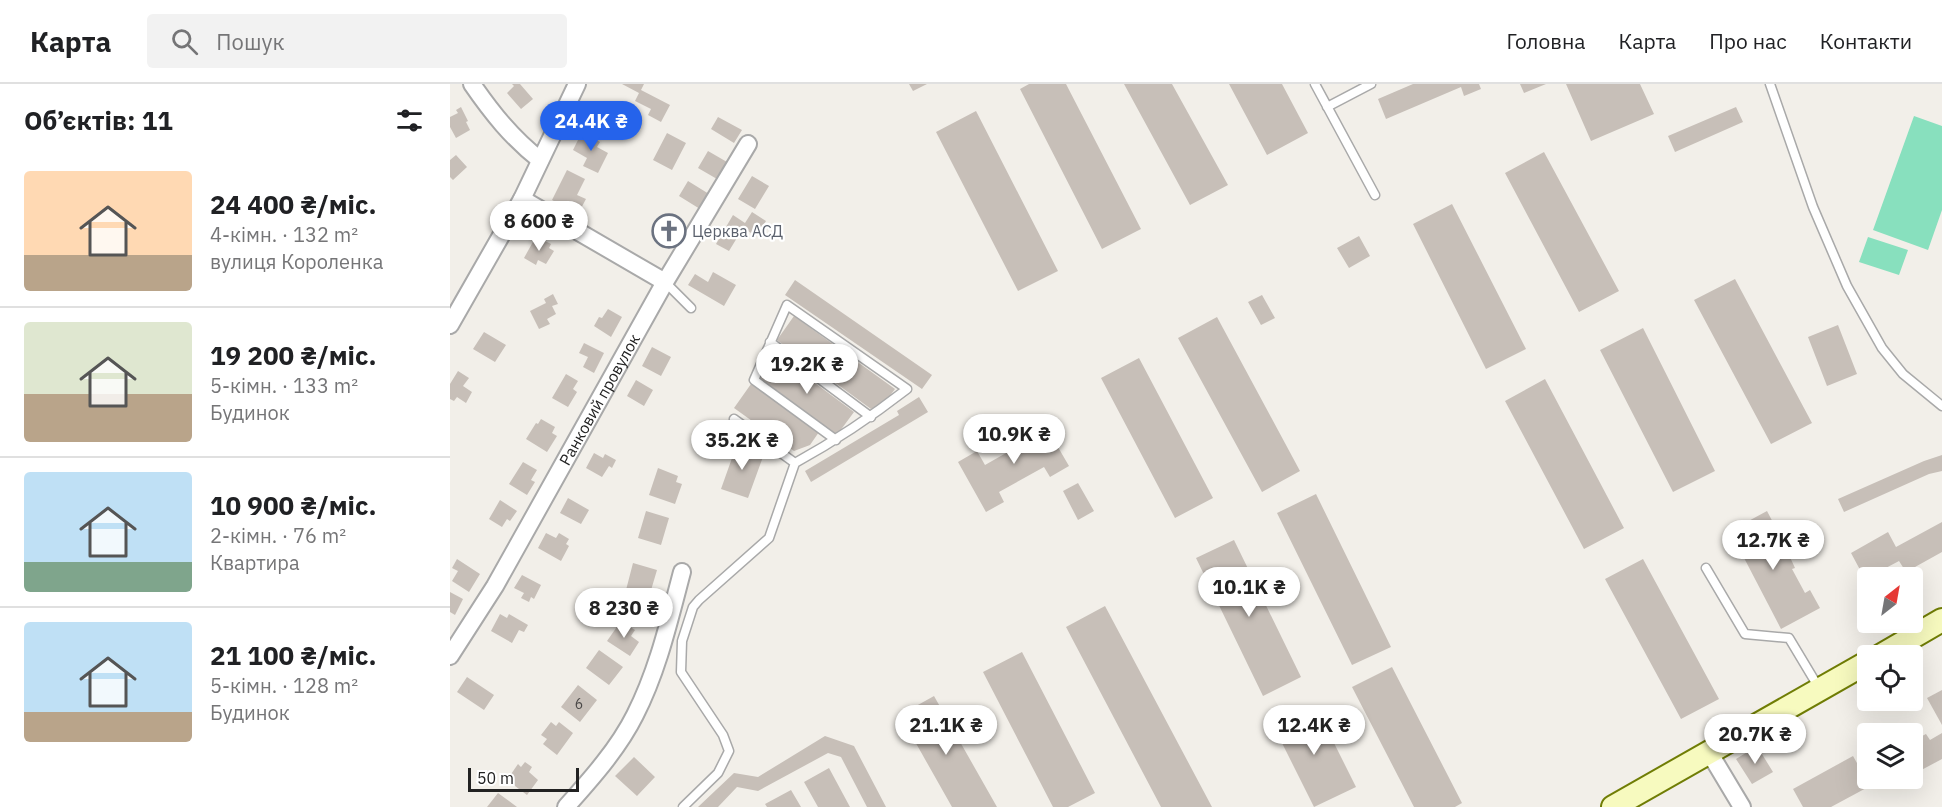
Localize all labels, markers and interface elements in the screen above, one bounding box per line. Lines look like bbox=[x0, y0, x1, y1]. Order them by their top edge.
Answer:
search box bbox=[147, 14, 567, 68]
text: Карта bbox=[30, 23, 111, 60]
icon: search bbox=[168, 25, 201, 58]
text: Пошук bbox=[216, 27, 285, 56]
text: Головна bbox=[1507, 27, 1585, 55]
text: Карта bbox=[1618, 27, 1676, 55]
text: Про нас bbox=[1709, 27, 1787, 55]
text: Контакти bbox=[1820, 27, 1912, 55]
pin: 24.4K ₴ bbox=[536, 101, 646, 152]
text: Об’єктів: 11 bbox=[24, 103, 173, 137]
icon: filters bbox=[393, 104, 426, 137]
text: 24.4K ₴ bbox=[554, 107, 628, 134]
text: 24 400 ₴/міс. bbox=[210, 187, 377, 221]
icon: home bbox=[72, 195, 144, 267]
pin: 8 600 ₴ bbox=[484, 201, 594, 252]
text: 8 600 ₴ bbox=[504, 207, 574, 234]
church icon: Церква АСД bbox=[651, 213, 687, 249]
text: 4-кімн. · 132 m² bbox=[210, 221, 358, 248]
place label: Церква АСД bbox=[692, 221, 784, 241]
text: вулиця Короленка bbox=[210, 248, 383, 275]
street label: Ранковий провулок bbox=[555, 330, 644, 469]
text: 19 200 ₴/міс. bbox=[210, 338, 377, 372]
pin: 19.2K ₴ bbox=[752, 344, 862, 395]
icon: home bbox=[72, 346, 144, 418]
text: 19.2K ₴ bbox=[770, 350, 844, 377]
text: 5-кімн. · 133 m² bbox=[210, 372, 358, 399]
text: Будинок bbox=[210, 399, 290, 426]
pin: 10.9K ₴ bbox=[959, 414, 1069, 465]
pin: 35.2K ₴ bbox=[687, 420, 797, 471]
text: 10.9K ₴ bbox=[977, 420, 1051, 447]
text: 35.2K ₴ bbox=[705, 426, 779, 453]
text: 10 900 ₴/міс. bbox=[210, 488, 377, 522]
icon: home bbox=[72, 496, 144, 568]
pin: 12.7K ₴ bbox=[1718, 520, 1828, 571]
text: 2-кімн. · 76 m² bbox=[210, 522, 346, 549]
text: 12.7K ₴ bbox=[1736, 526, 1810, 553]
text: Квартира bbox=[210, 549, 300, 576]
pin: 10.1K ₴ bbox=[1194, 567, 1304, 618]
north arrow bbox=[1857, 567, 1923, 633]
map controls bbox=[1857, 567, 1923, 789]
text: 10.1K ₴ bbox=[1212, 573, 1286, 600]
pin: 8 230 ₴ bbox=[569, 588, 679, 639]
text: 8 230 ₴ bbox=[589, 594, 659, 621]
text: 21 100 ₴/міс. bbox=[210, 638, 377, 672]
button: locate bbox=[1857, 645, 1923, 711]
icon: home bbox=[72, 646, 144, 718]
text: 5-кімн. · 128 m² bbox=[210, 672, 358, 699]
house number: 6 bbox=[575, 695, 583, 713]
text: Будинок bbox=[210, 699, 290, 726]
pin: 21.1K ₴ bbox=[891, 705, 1001, 756]
pin: 12.4K ₴ bbox=[1259, 705, 1369, 756]
text: 21.1K ₴ bbox=[909, 711, 983, 738]
text: 12.4K ₴ bbox=[1277, 711, 1351, 738]
pin: 20.7K ₴ bbox=[1700, 714, 1810, 765]
text: 20.7K ₴ bbox=[1718, 720, 1792, 747]
button: layers bbox=[1857, 723, 1923, 789]
scale bar bbox=[468, 765, 579, 792]
text: 50 m bbox=[477, 768, 514, 788]

